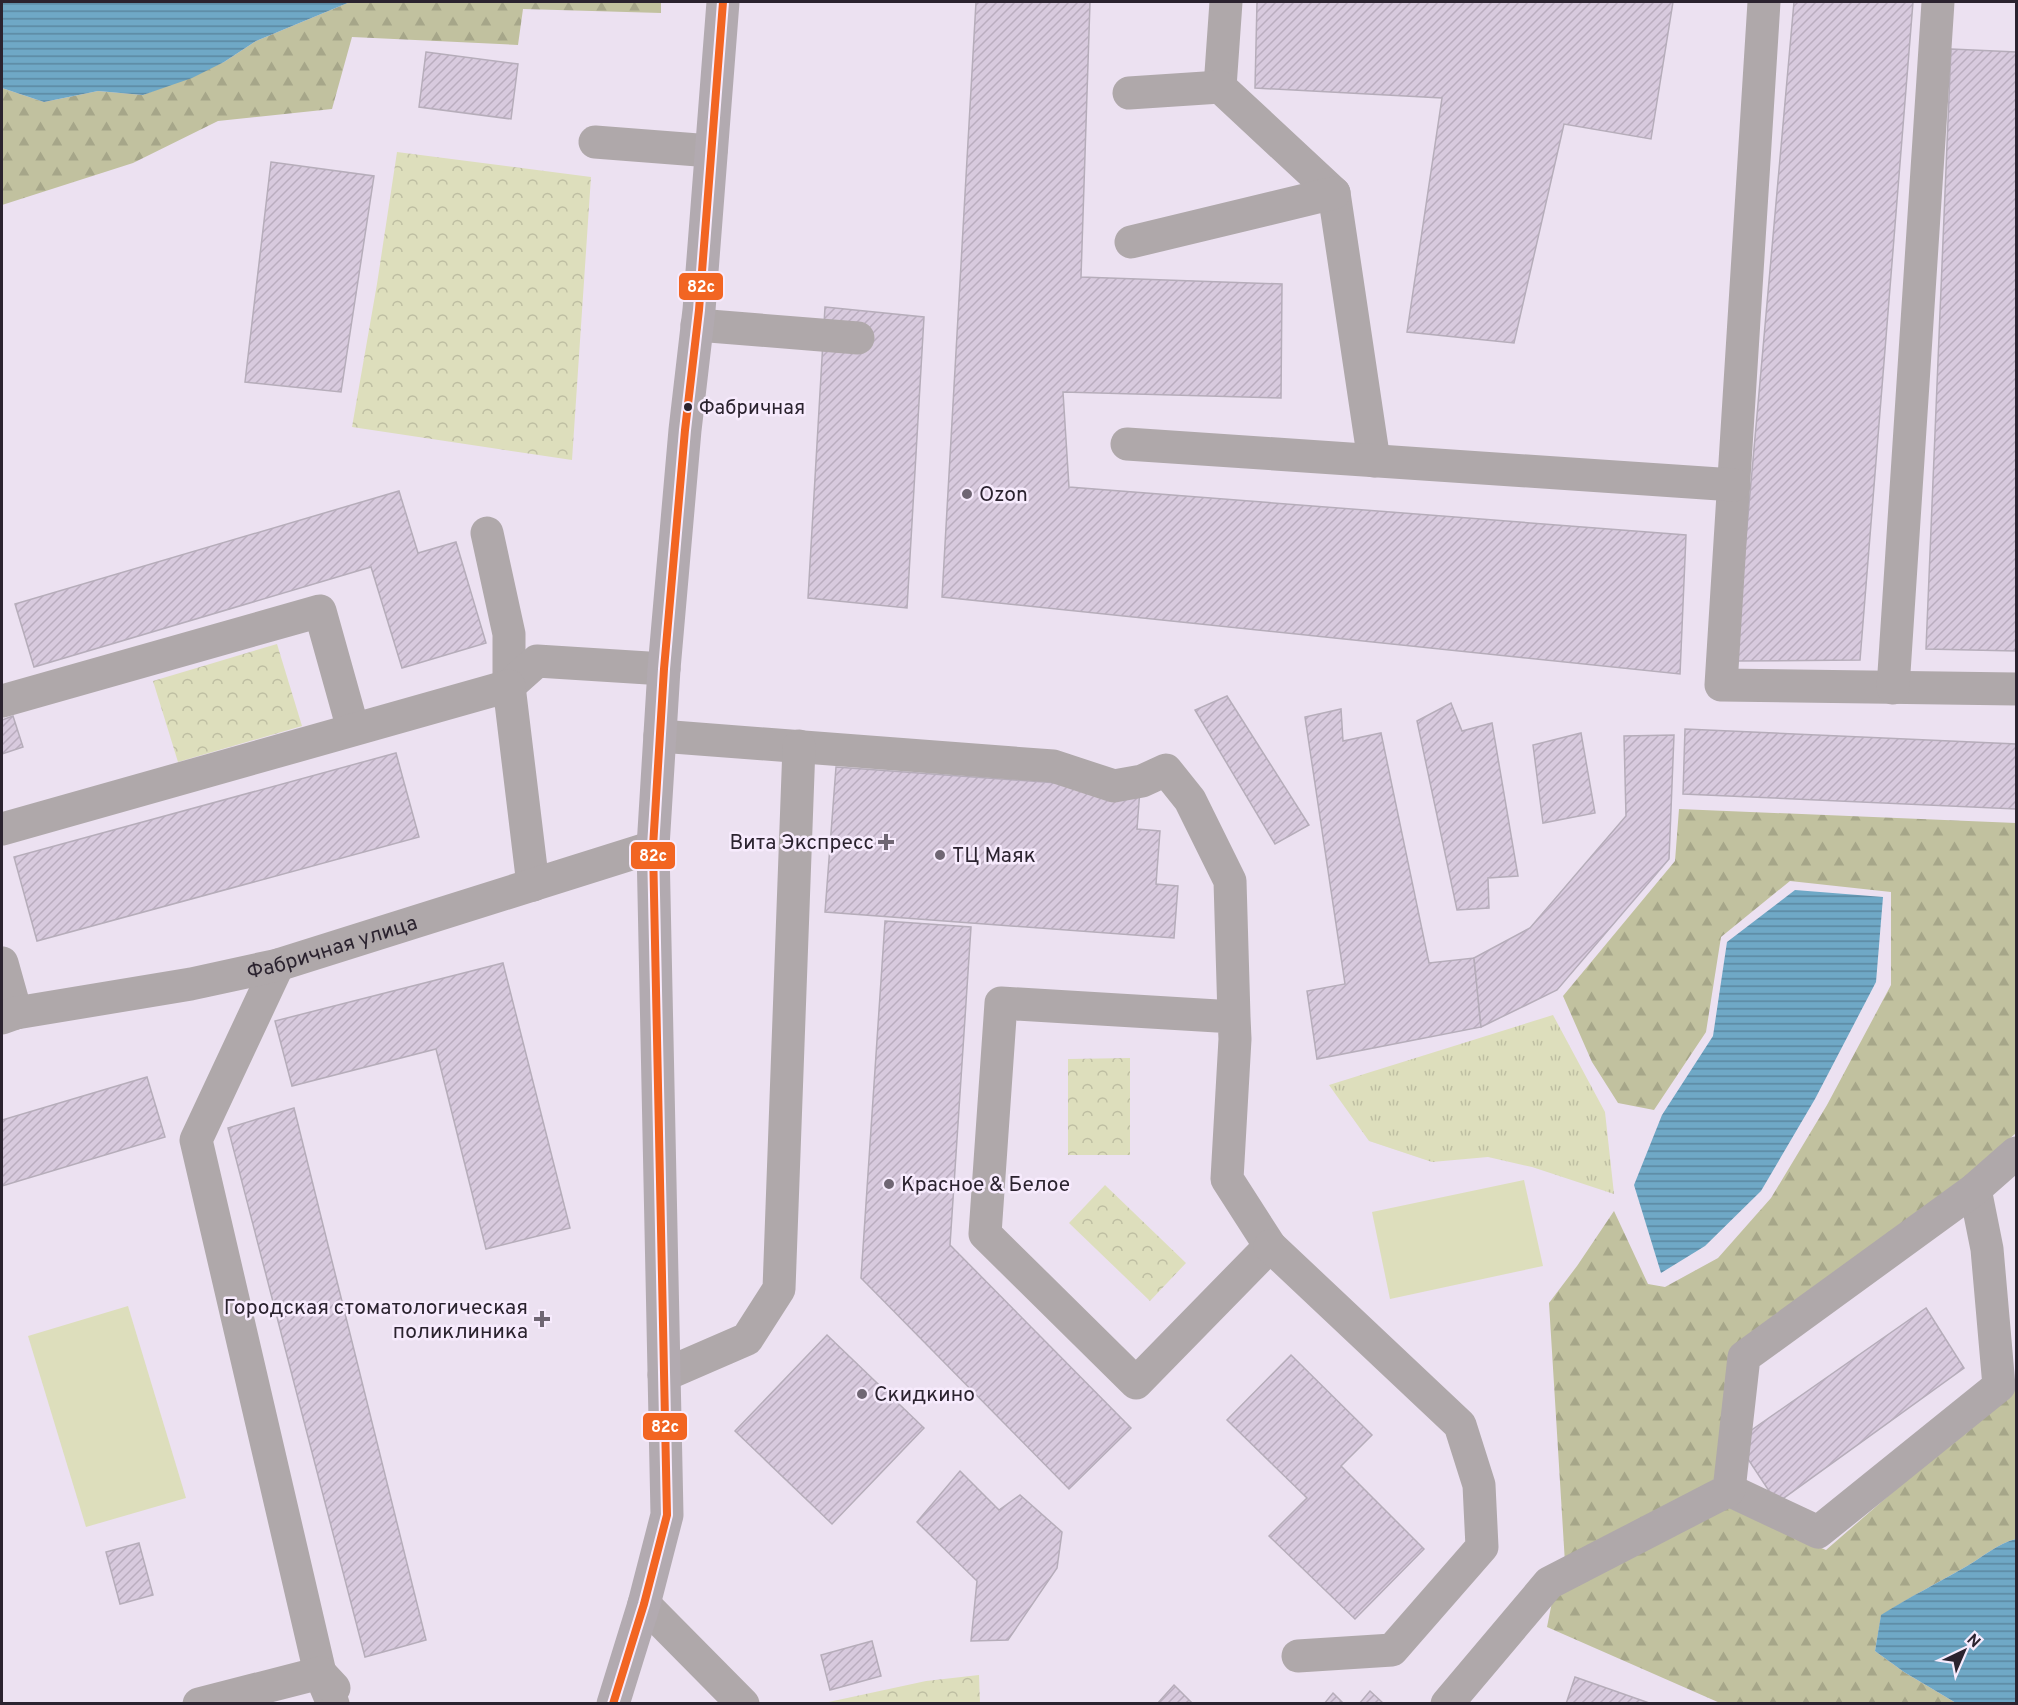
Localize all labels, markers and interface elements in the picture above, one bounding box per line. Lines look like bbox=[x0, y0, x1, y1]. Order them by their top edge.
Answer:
line badge: 82с bbox=[678, 272, 724, 301]
text: 82с bbox=[687, 278, 715, 298]
place label: Фабричная bbox=[699, 396, 805, 422]
marker: Фабричная bbox=[682, 401, 694, 413]
place label: Ozon bbox=[979, 482, 1028, 509]
marker: Ozon bbox=[960, 487, 974, 501]
place label: Вита Экспресс bbox=[729, 830, 874, 857]
marker: Вита Экспресс bbox=[879, 835, 893, 849]
line badge: 82с bbox=[630, 841, 676, 870]
place label: ТЦ Маяк bbox=[952, 843, 1036, 870]
text: 82с bbox=[639, 847, 667, 867]
marker: ТЦ Маяк bbox=[933, 848, 947, 862]
street label: Фабричная улица bbox=[244, 910, 421, 986]
place label: Красное & Белое bbox=[901, 1172, 1070, 1199]
marker: Красное & Белое bbox=[882, 1177, 896, 1191]
place label: Городская стоматологическая поликлиника bbox=[224, 1295, 528, 1346]
marker: Городская стоматологическая поликлиника bbox=[533, 1310, 551, 1328]
place label: Скидкино bbox=[874, 1382, 975, 1409]
marker: Скидкино bbox=[855, 1387, 869, 1401]
line badge: 82с bbox=[642, 1412, 688, 1441]
text: 82с bbox=[651, 1418, 679, 1438]
north arrow bbox=[1934, 1621, 1994, 1681]
text: N bbox=[1962, 1630, 1984, 1653]

